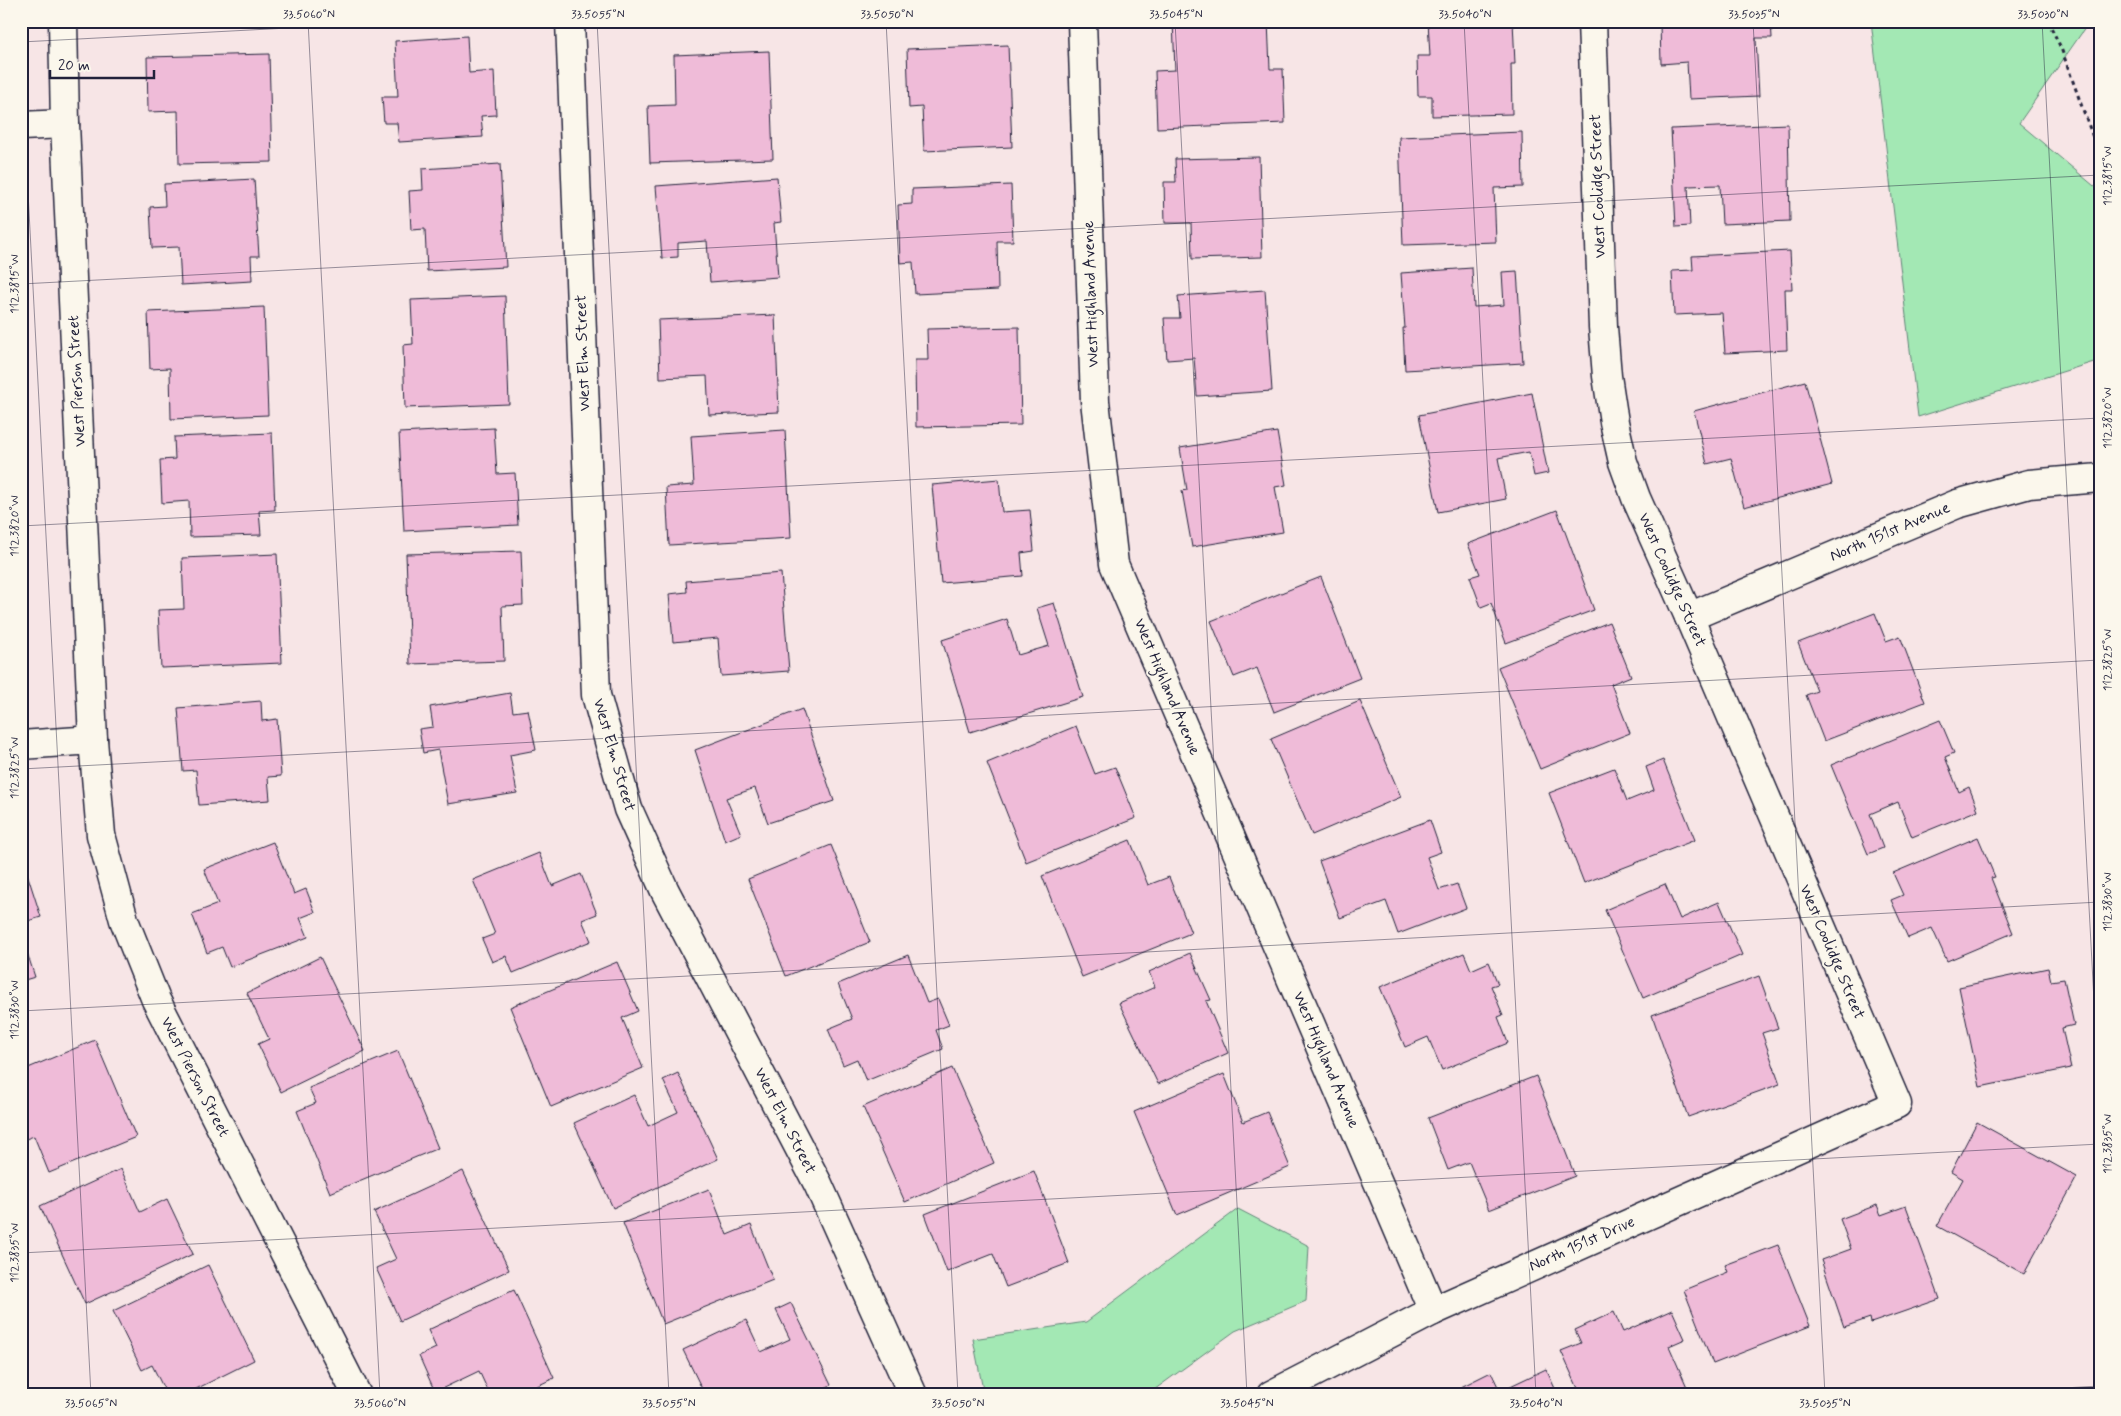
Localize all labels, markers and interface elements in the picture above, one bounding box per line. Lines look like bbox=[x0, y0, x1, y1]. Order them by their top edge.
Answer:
text: 33.5060°N bbox=[283, 7, 335, 23]
text: 33.5055°N bbox=[571, 7, 625, 23]
text: 33.5050°N bbox=[861, 7, 913, 23]
text: 33.5045°N bbox=[1149, 7, 1203, 23]
text: 33.5040°N bbox=[1438, 7, 1492, 23]
text: 33.5035°N bbox=[1728, 7, 1780, 23]
text: 33.5030°N bbox=[2017, 7, 2069, 23]
scale bar bbox=[50, 48, 154, 80]
text: 20 m bbox=[58, 56, 90, 76]
street label: West Coolidge Street bbox=[1585, 113, 1612, 259]
text: 112.3815°W bbox=[2100, 146, 2116, 206]
street label: West Highland Avenue bbox=[1078, 220, 1105, 368]
text: 112.3815°W bbox=[7, 254, 23, 314]
street label: West Elm Street bbox=[570, 294, 596, 412]
street label: West Pierson Street bbox=[63, 315, 91, 447]
text: 112.3820°W bbox=[2100, 387, 2116, 449]
text: 112.3820°W bbox=[7, 495, 23, 557]
street label: North 151st Avenue bbox=[1827, 497, 1954, 567]
street label: West Coolidge Street bbox=[1632, 510, 1711, 651]
street label: West Highland Avenue bbox=[1128, 615, 1206, 759]
text: 112.3825°W bbox=[2100, 629, 2116, 691]
street label: West Elm Street bbox=[588, 696, 640, 814]
text: 112.3825°W bbox=[7, 737, 23, 799]
text: 112.3830°W bbox=[2100, 872, 2116, 932]
street label: West Coolidge Street bbox=[1793, 881, 1870, 1023]
text: 112.3830°W bbox=[7, 980, 23, 1040]
street label: West Highland Avenue bbox=[1287, 988, 1365, 1132]
street label: West Pierson Street bbox=[156, 1014, 234, 1141]
street label: West Elm Street bbox=[749, 1064, 821, 1178]
text: 112.3835°W bbox=[2100, 1114, 2116, 1174]
street label: North 151st Drive bbox=[1526, 1211, 1638, 1277]
text: 112.3835°W bbox=[7, 1223, 23, 1283]
text: 33.5065°N bbox=[65, 1396, 117, 1412]
text: 33.5060°N bbox=[354, 1396, 406, 1412]
text: 33.5055°N bbox=[642, 1396, 696, 1412]
text: 33.5050°N bbox=[932, 1396, 984, 1412]
text: 33.5045°N bbox=[1220, 1396, 1274, 1412]
text: 33.5040°N bbox=[1509, 1396, 1563, 1412]
text: 33.5035°N bbox=[1799, 1396, 1851, 1412]

